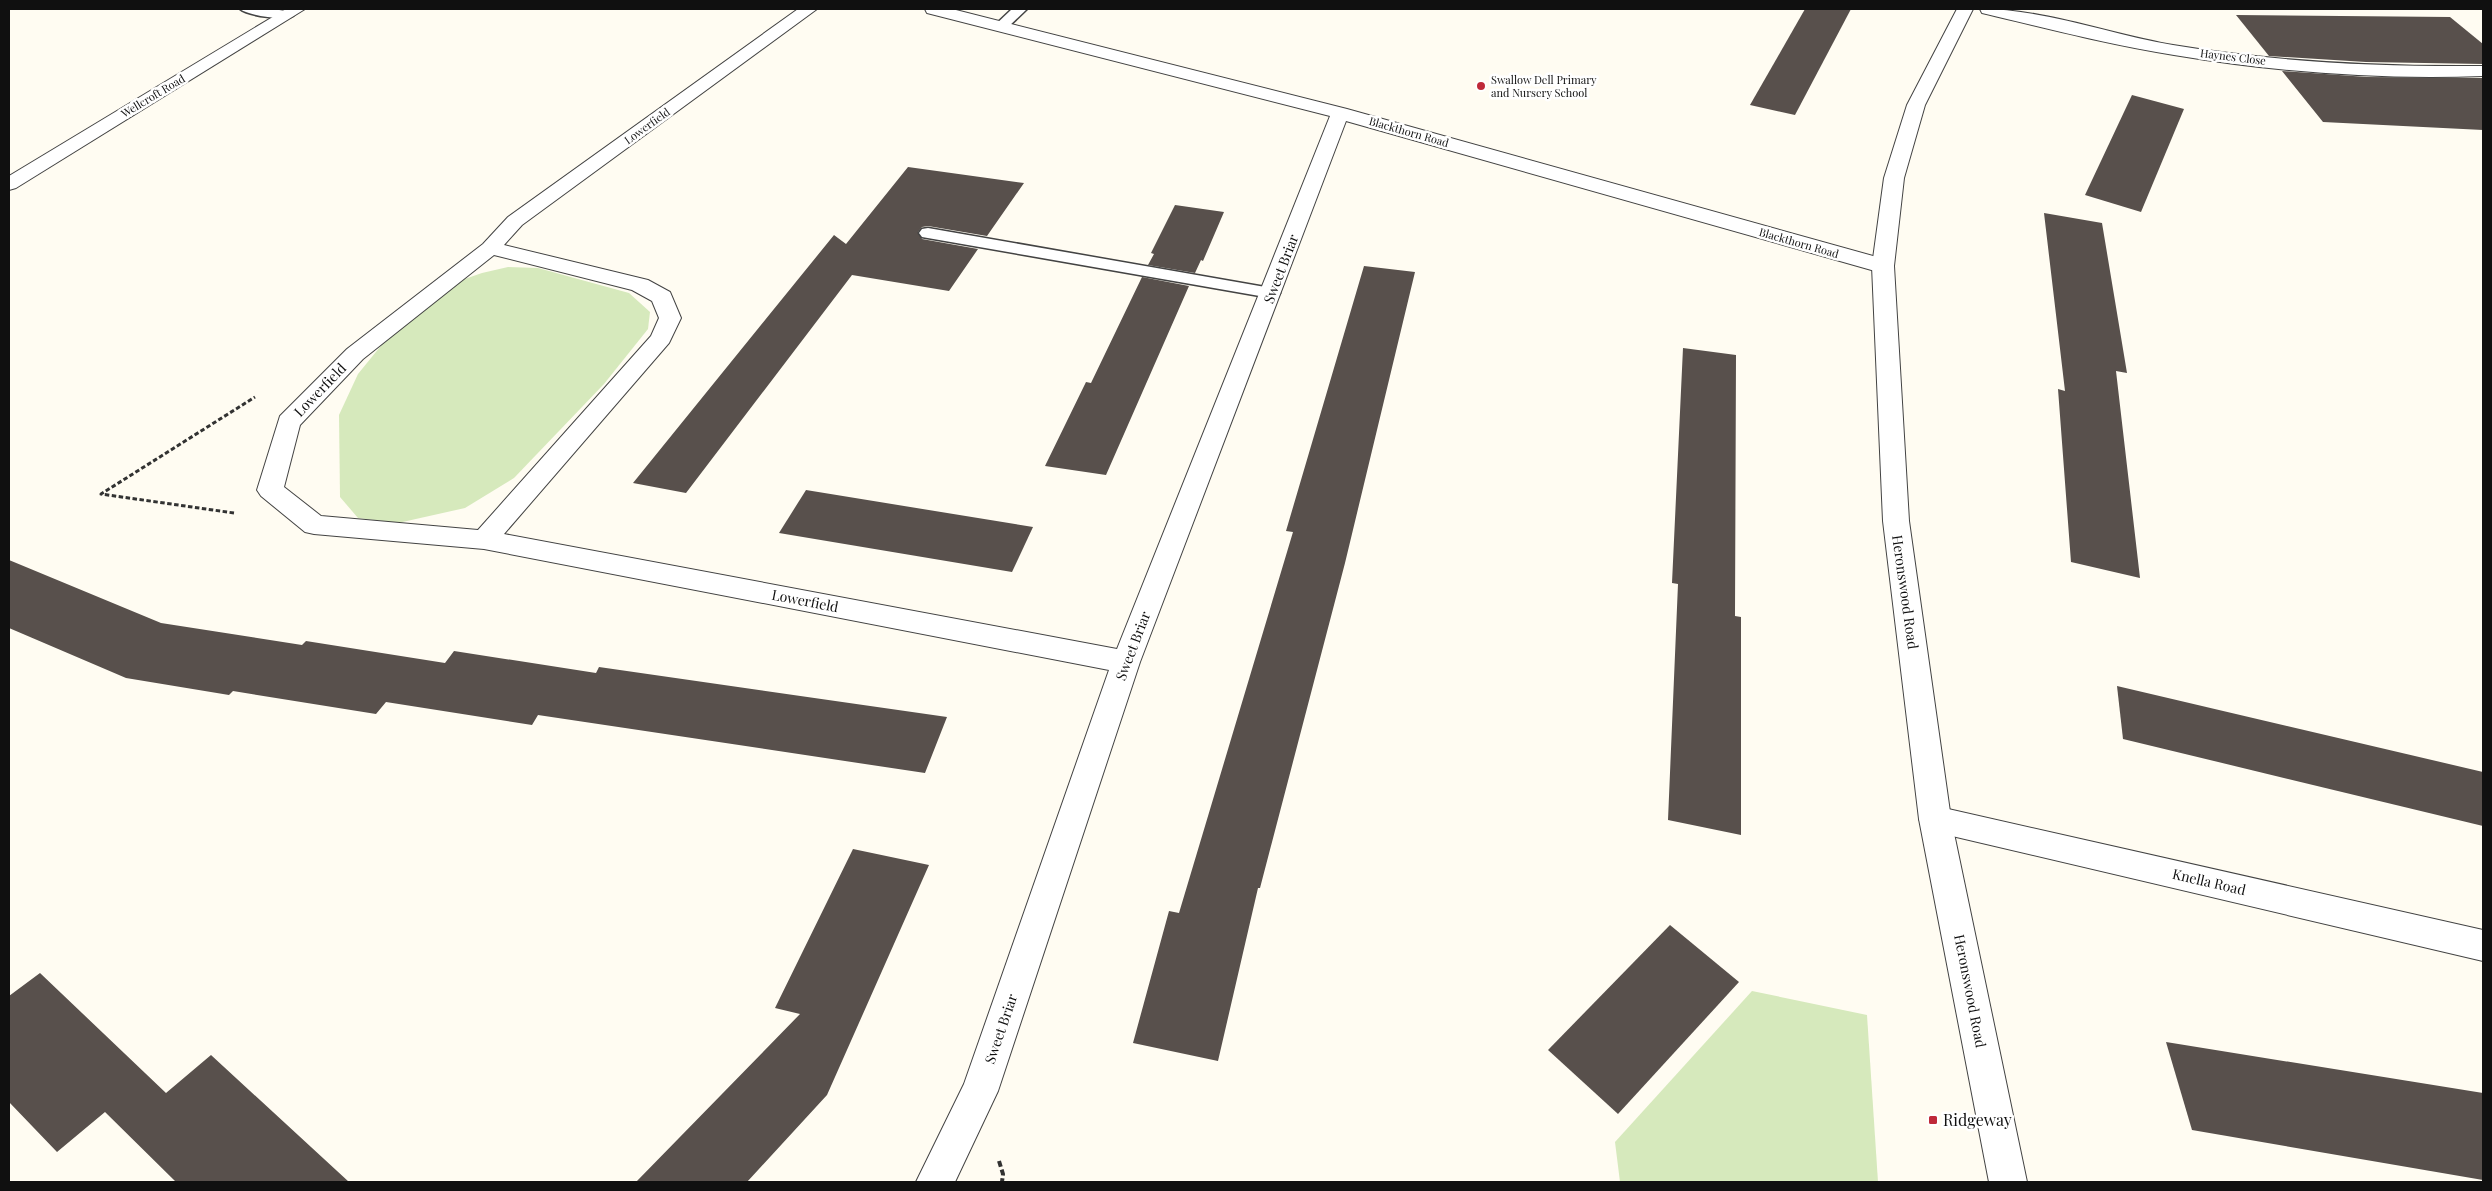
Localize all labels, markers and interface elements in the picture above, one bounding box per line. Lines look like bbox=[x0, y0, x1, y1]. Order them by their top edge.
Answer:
street label: Haynes Close bbox=[2199, 45, 2267, 68]
street label: Wellcroft Road bbox=[117, 70, 188, 121]
place label: Swallow Dell Primary and Nursery School bbox=[1491, 72, 1597, 100]
marker: Swallow Dell Primary and Nursery School bbox=[1475, 80, 1487, 92]
street label: Lowerfield bbox=[621, 104, 673, 147]
street label: Blackthorn Road bbox=[1367, 113, 1451, 150]
street label: Blackthorn Road bbox=[1757, 224, 1841, 261]
street label: Sweet Briar bbox=[1259, 231, 1303, 306]
street label: Lowerfield bbox=[289, 359, 350, 421]
street label: Heronswood Road bbox=[1888, 534, 1923, 650]
street label: Lowerfield bbox=[770, 585, 840, 616]
street label: Sweet Briar bbox=[1111, 608, 1155, 683]
street label: Knella Road bbox=[2171, 864, 2248, 899]
street label: Heronswood Road bbox=[1950, 933, 1991, 1049]
street label: Sweet Briar bbox=[980, 991, 1022, 1066]
place label: Ridgeway bbox=[1943, 1109, 2012, 1130]
marker: Ridgeway bbox=[1927, 1114, 1939, 1126]

